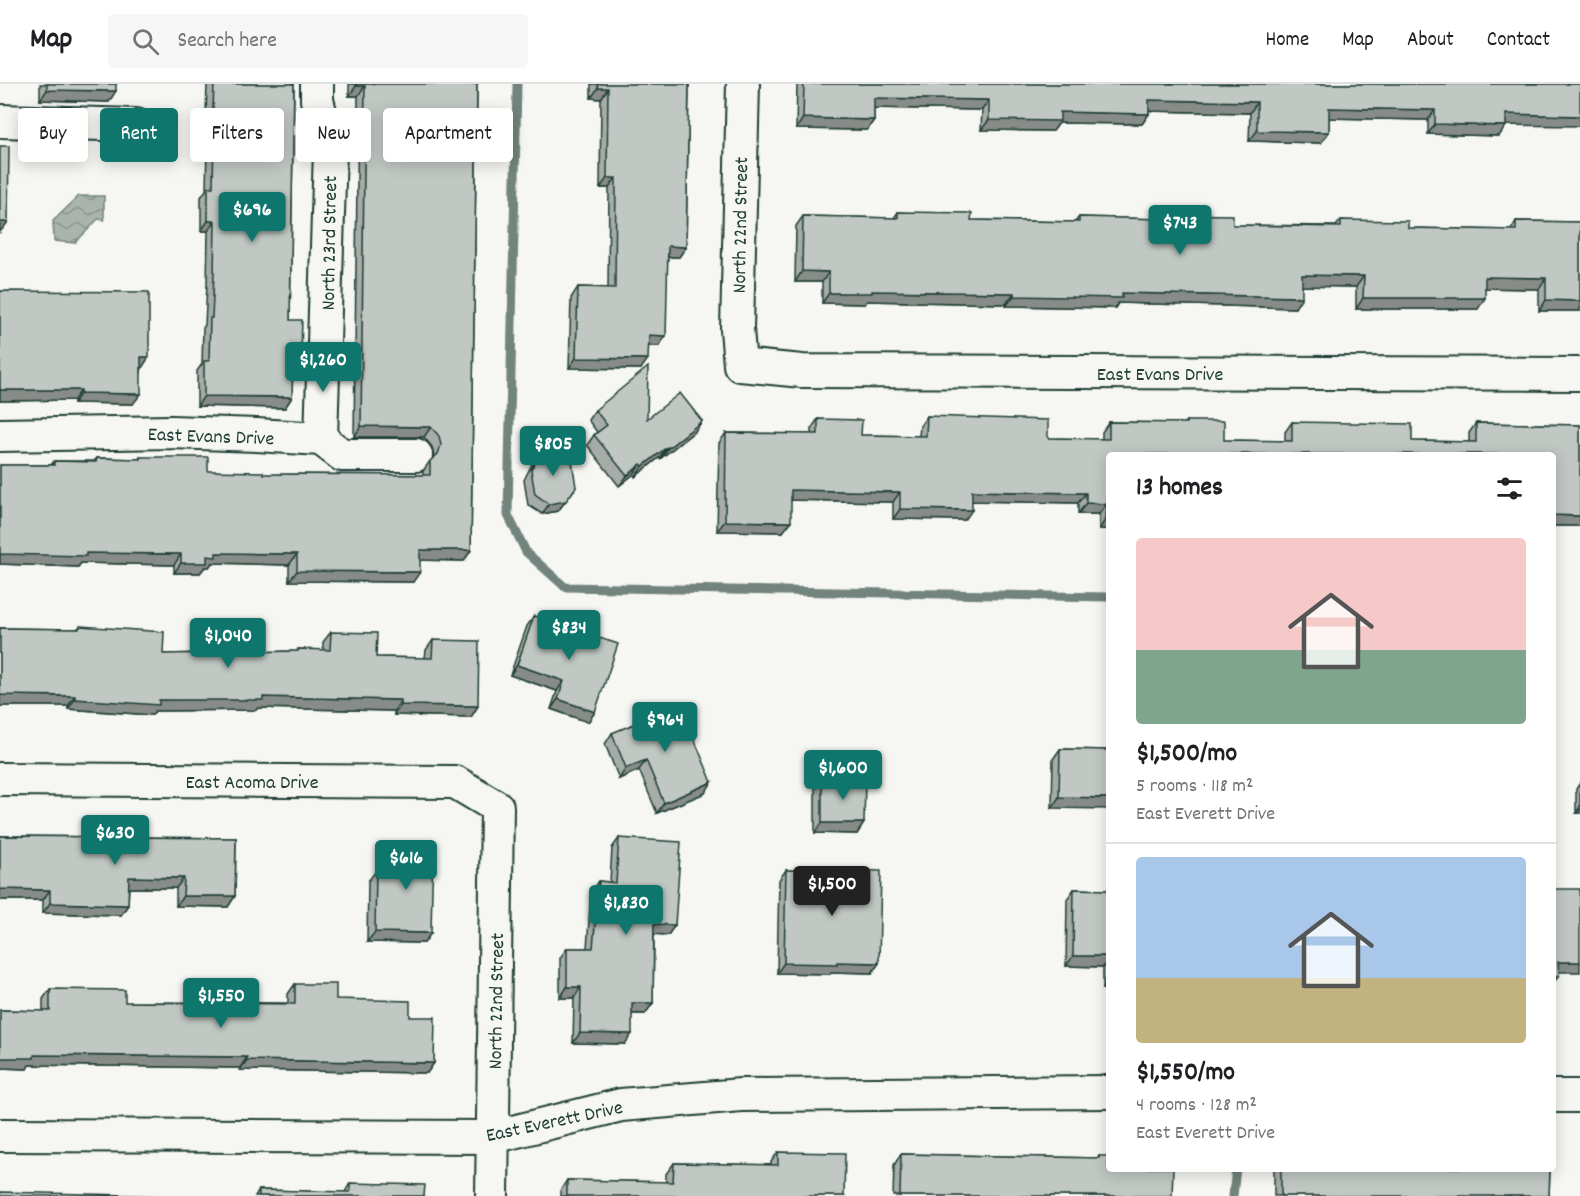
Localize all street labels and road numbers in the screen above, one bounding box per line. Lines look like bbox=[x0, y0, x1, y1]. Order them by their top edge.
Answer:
street label: North 22nd Street bbox=[727, 157, 757, 294]
street label: North 23rd Street bbox=[316, 175, 346, 311]
street label: East Evans Drive bbox=[1097, 362, 1223, 390]
street label: East Evans Drive bbox=[147, 422, 275, 454]
street label: East Acoma Drive bbox=[186, 770, 319, 798]
street label: North 22nd Street bbox=[483, 933, 513, 1070]
street label: East Everett Drive bbox=[484, 1095, 626, 1151]

